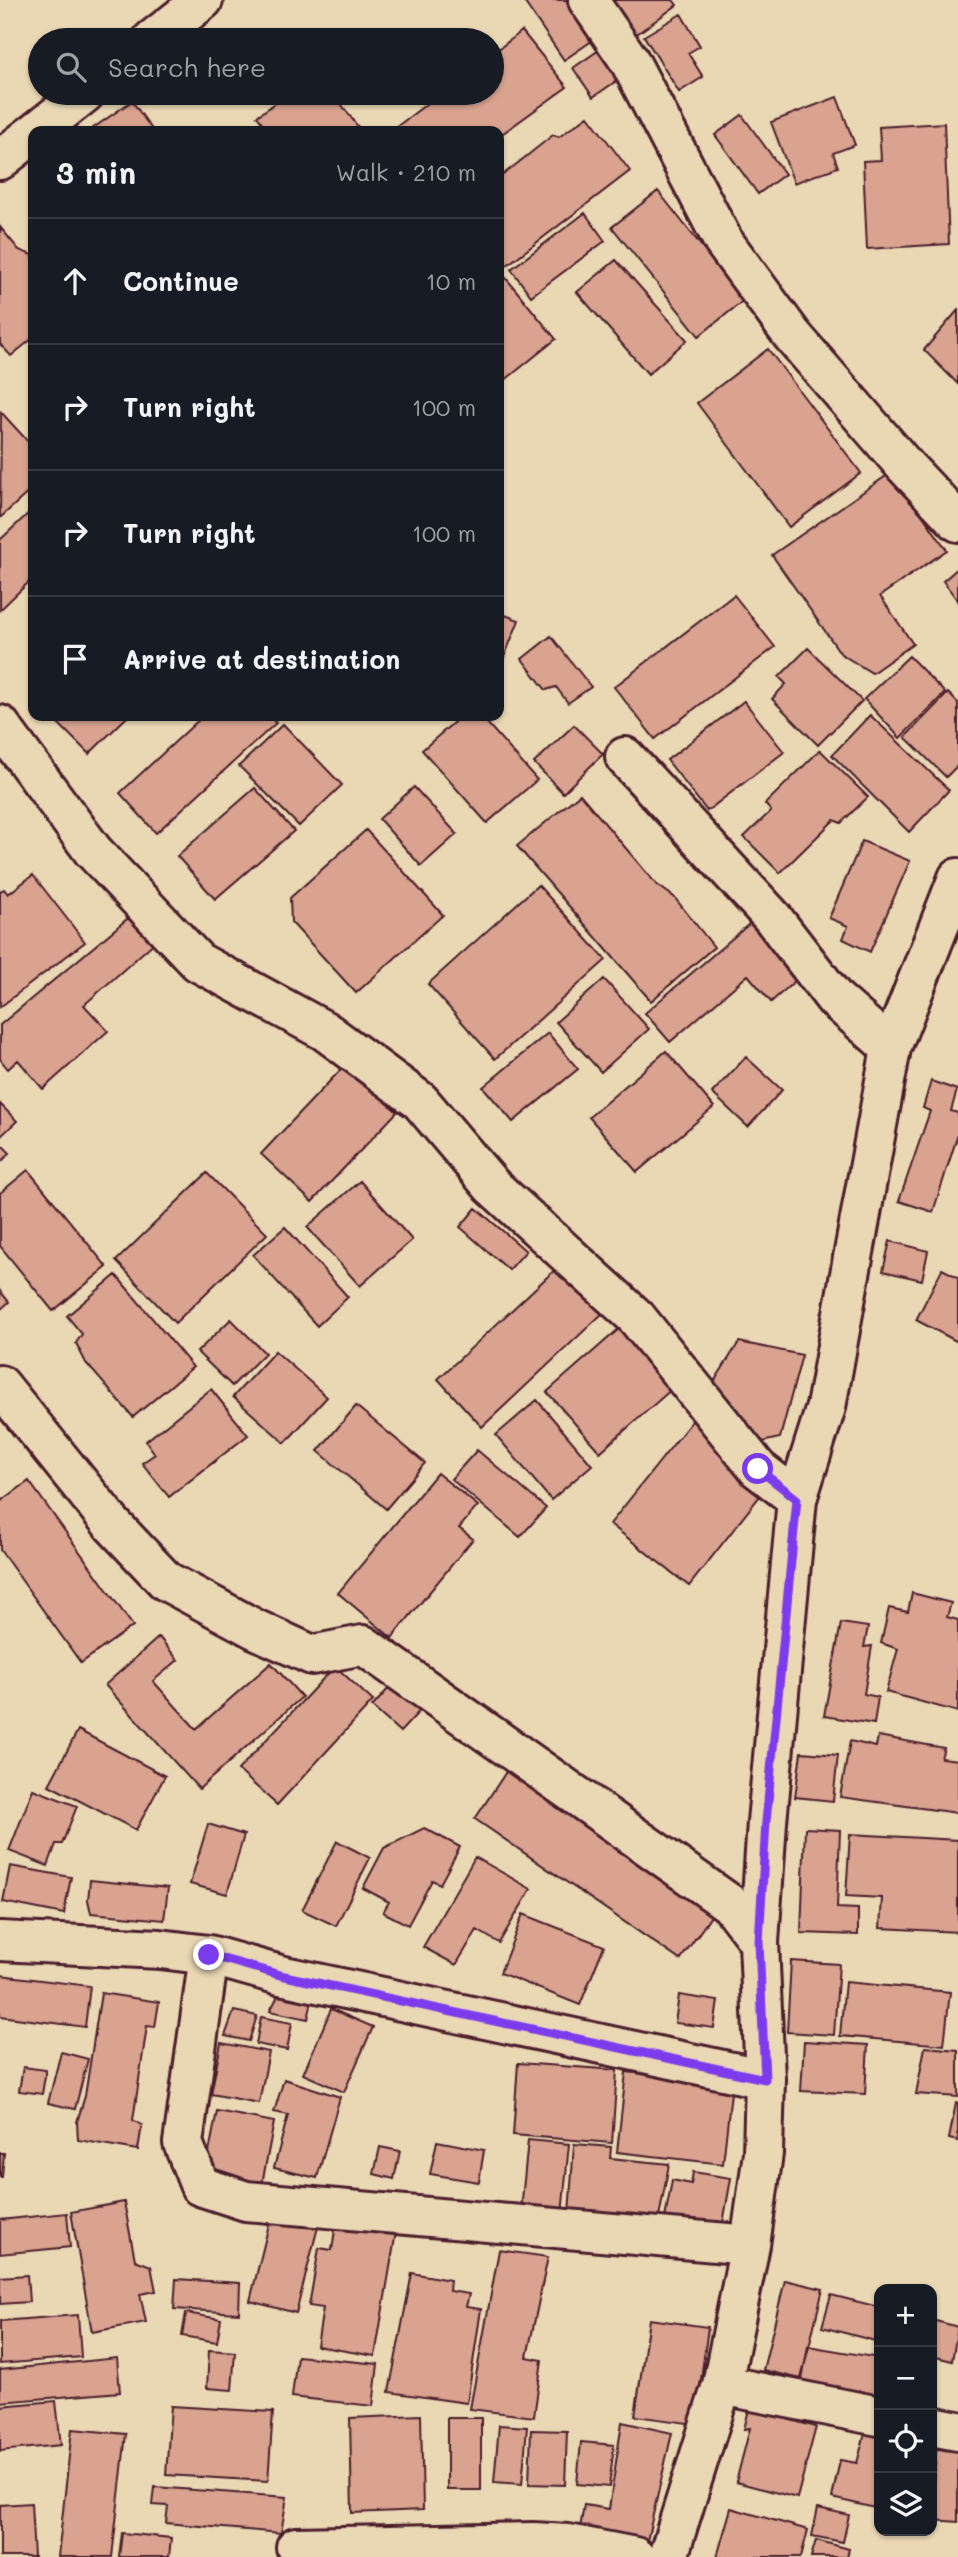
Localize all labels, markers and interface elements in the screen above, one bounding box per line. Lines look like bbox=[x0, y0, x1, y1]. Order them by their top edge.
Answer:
search box bbox=[28, 28, 504, 105]
icon: search bbox=[52, 48, 90, 86]
text: Search here bbox=[108, 50, 266, 84]
text: 3 min bbox=[56, 152, 136, 192]
text: Walk · 210 m bbox=[336, 157, 476, 187]
icon: ahead bbox=[56, 262, 94, 300]
text: Continue bbox=[123, 264, 239, 298]
text: 10 m bbox=[426, 266, 476, 296]
icon: right bbox=[56, 388, 94, 426]
text: Turn right bbox=[123, 390, 256, 424]
text: 100 m bbox=[412, 392, 476, 422]
icon: right bbox=[56, 514, 94, 552]
text: Turn right bbox=[123, 516, 256, 550]
text: 100 m bbox=[412, 518, 476, 548]
icon: arrive bbox=[56, 640, 94, 678]
text: Arrive at destination bbox=[123, 642, 400, 676]
route start bbox=[742, 1453, 773, 1484]
route end bbox=[193, 1939, 224, 1970]
map controls bbox=[874, 2284, 937, 2536]
button: + bbox=[874, 2284, 937, 2347]
button: − bbox=[874, 2347, 937, 2410]
button: locate bbox=[874, 2410, 937, 2473]
button: layers bbox=[874, 2473, 937, 2536]

